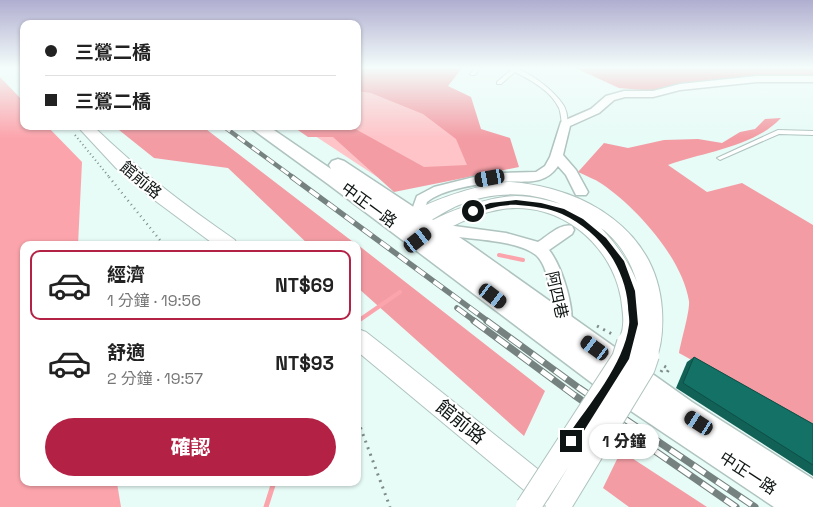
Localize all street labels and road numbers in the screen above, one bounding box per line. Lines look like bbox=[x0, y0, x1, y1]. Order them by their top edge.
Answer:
street label: 館前路 bbox=[116, 157, 166, 203]
street label: 中正一路 bbox=[337, 178, 401, 232]
street label: 阿四巷 bbox=[541, 269, 573, 321]
street label: 館前路 bbox=[431, 394, 491, 450]
street label: 中正一路 bbox=[715, 447, 781, 499]

